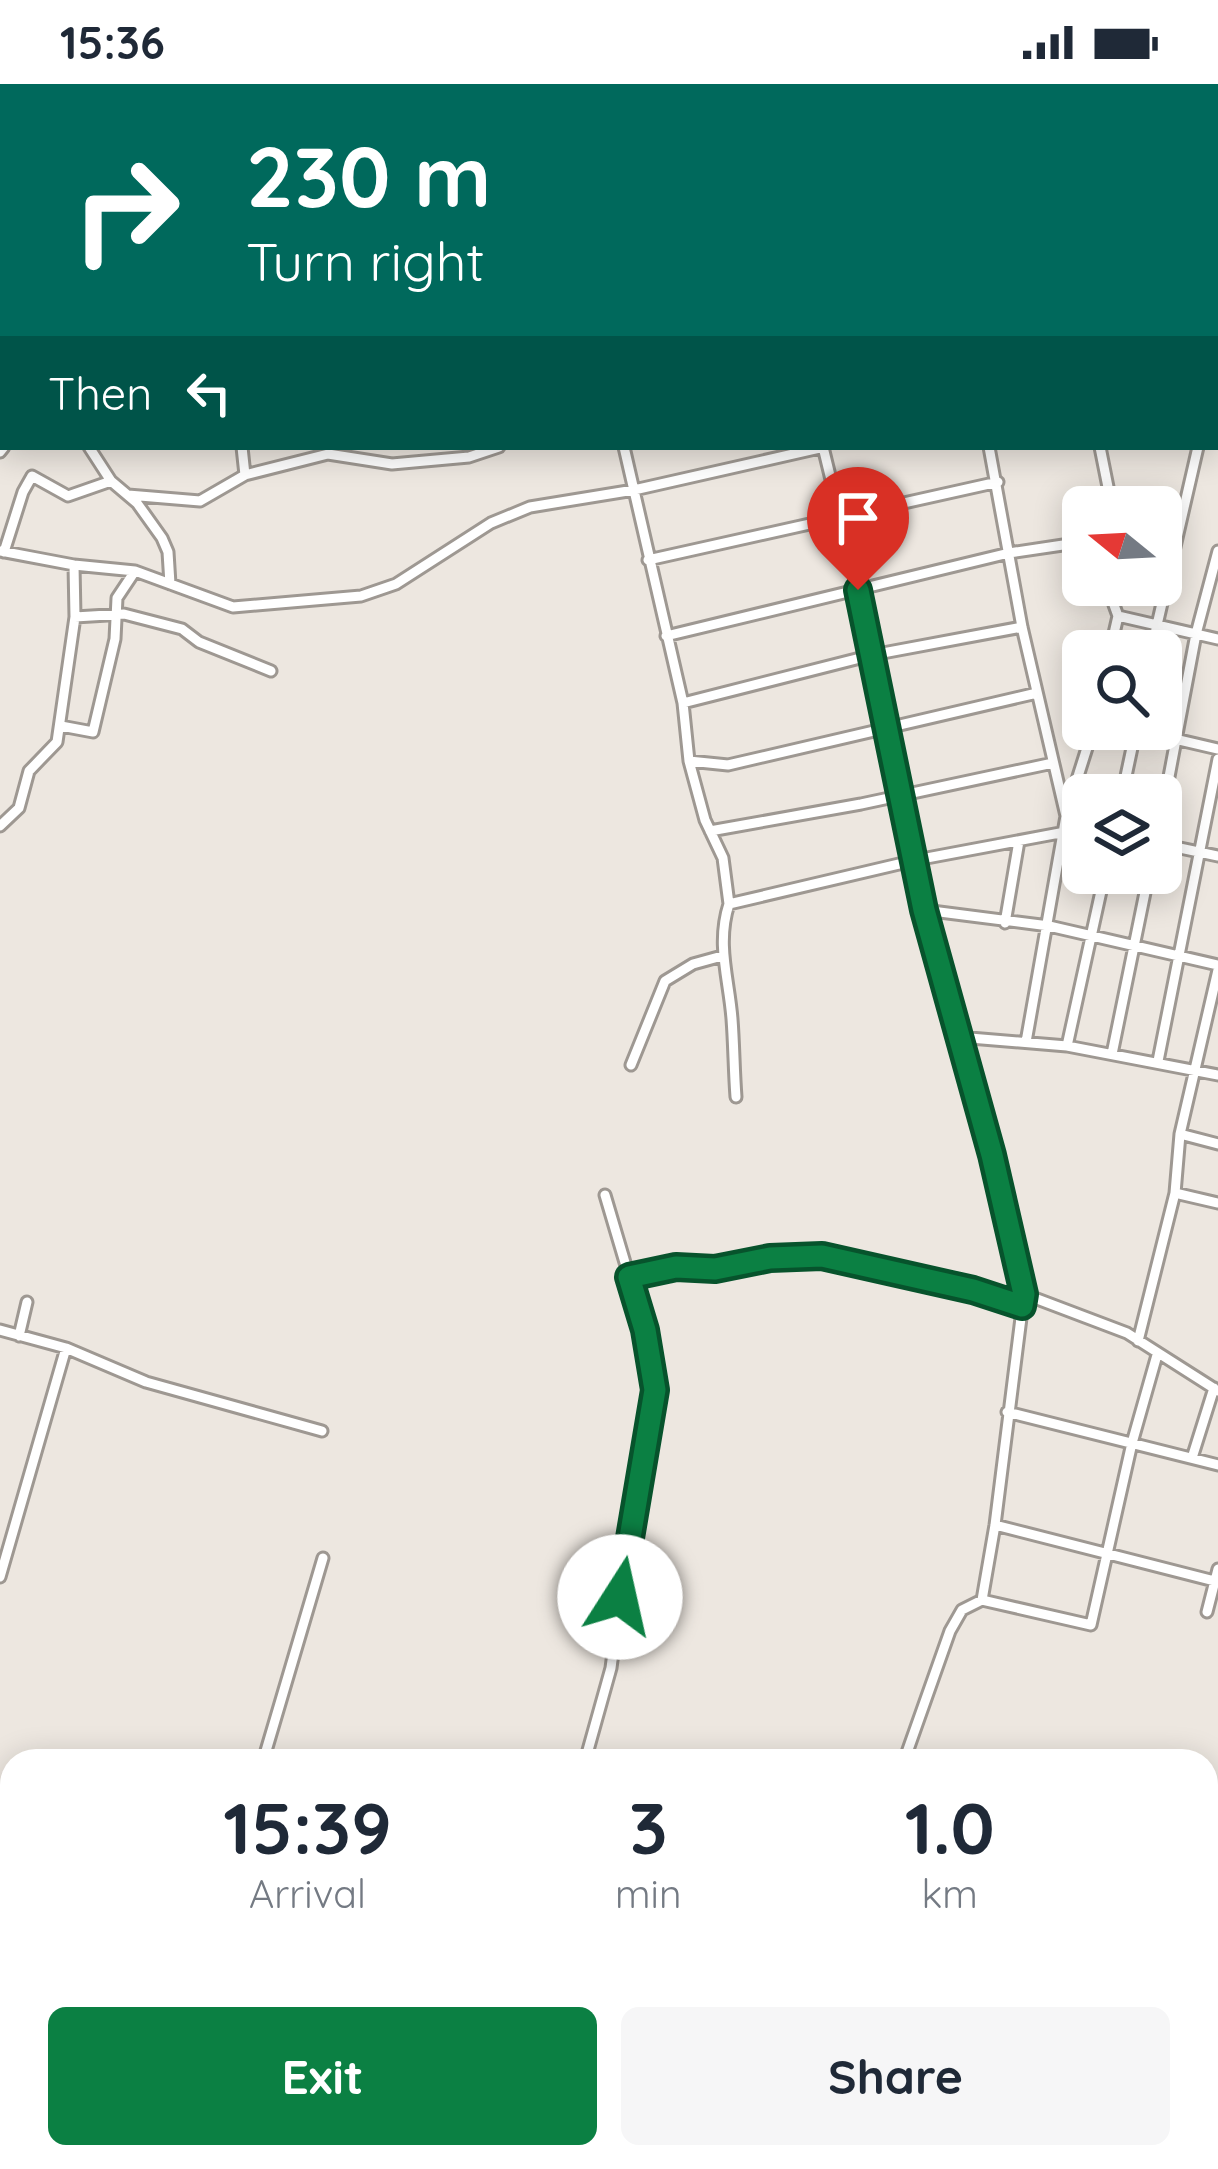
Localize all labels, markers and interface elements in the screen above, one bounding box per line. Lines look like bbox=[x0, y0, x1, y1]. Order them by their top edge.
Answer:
text: 15:36 bbox=[60, 14, 165, 70]
text: 230 m bbox=[246, 123, 491, 228]
icon: right bbox=[48, 132, 204, 288]
text: Turn right bbox=[246, 227, 485, 295]
icon: left bbox=[176, 360, 242, 426]
text: Then bbox=[48, 365, 152, 421]
pin bbox=[807, 467, 909, 590]
icon: arrive bbox=[825, 485, 891, 551]
north arrow bbox=[1062, 486, 1182, 606]
map controls bbox=[1062, 486, 1182, 894]
button: search bbox=[1062, 630, 1182, 750]
button: layers bbox=[1062, 774, 1182, 894]
position arrow bbox=[557, 1534, 683, 1660]
text: 15:39 bbox=[223, 1782, 392, 1872]
text: 3 bbox=[629, 1782, 668, 1872]
text: 1.0 bbox=[905, 1782, 995, 1872]
text: Arrival bbox=[249, 1869, 366, 1918]
text: min bbox=[615, 1869, 681, 1918]
text: km bbox=[922, 1869, 978, 1918]
button: Exit bbox=[48, 2007, 597, 2145]
button: Share bbox=[621, 2007, 1170, 2145]

